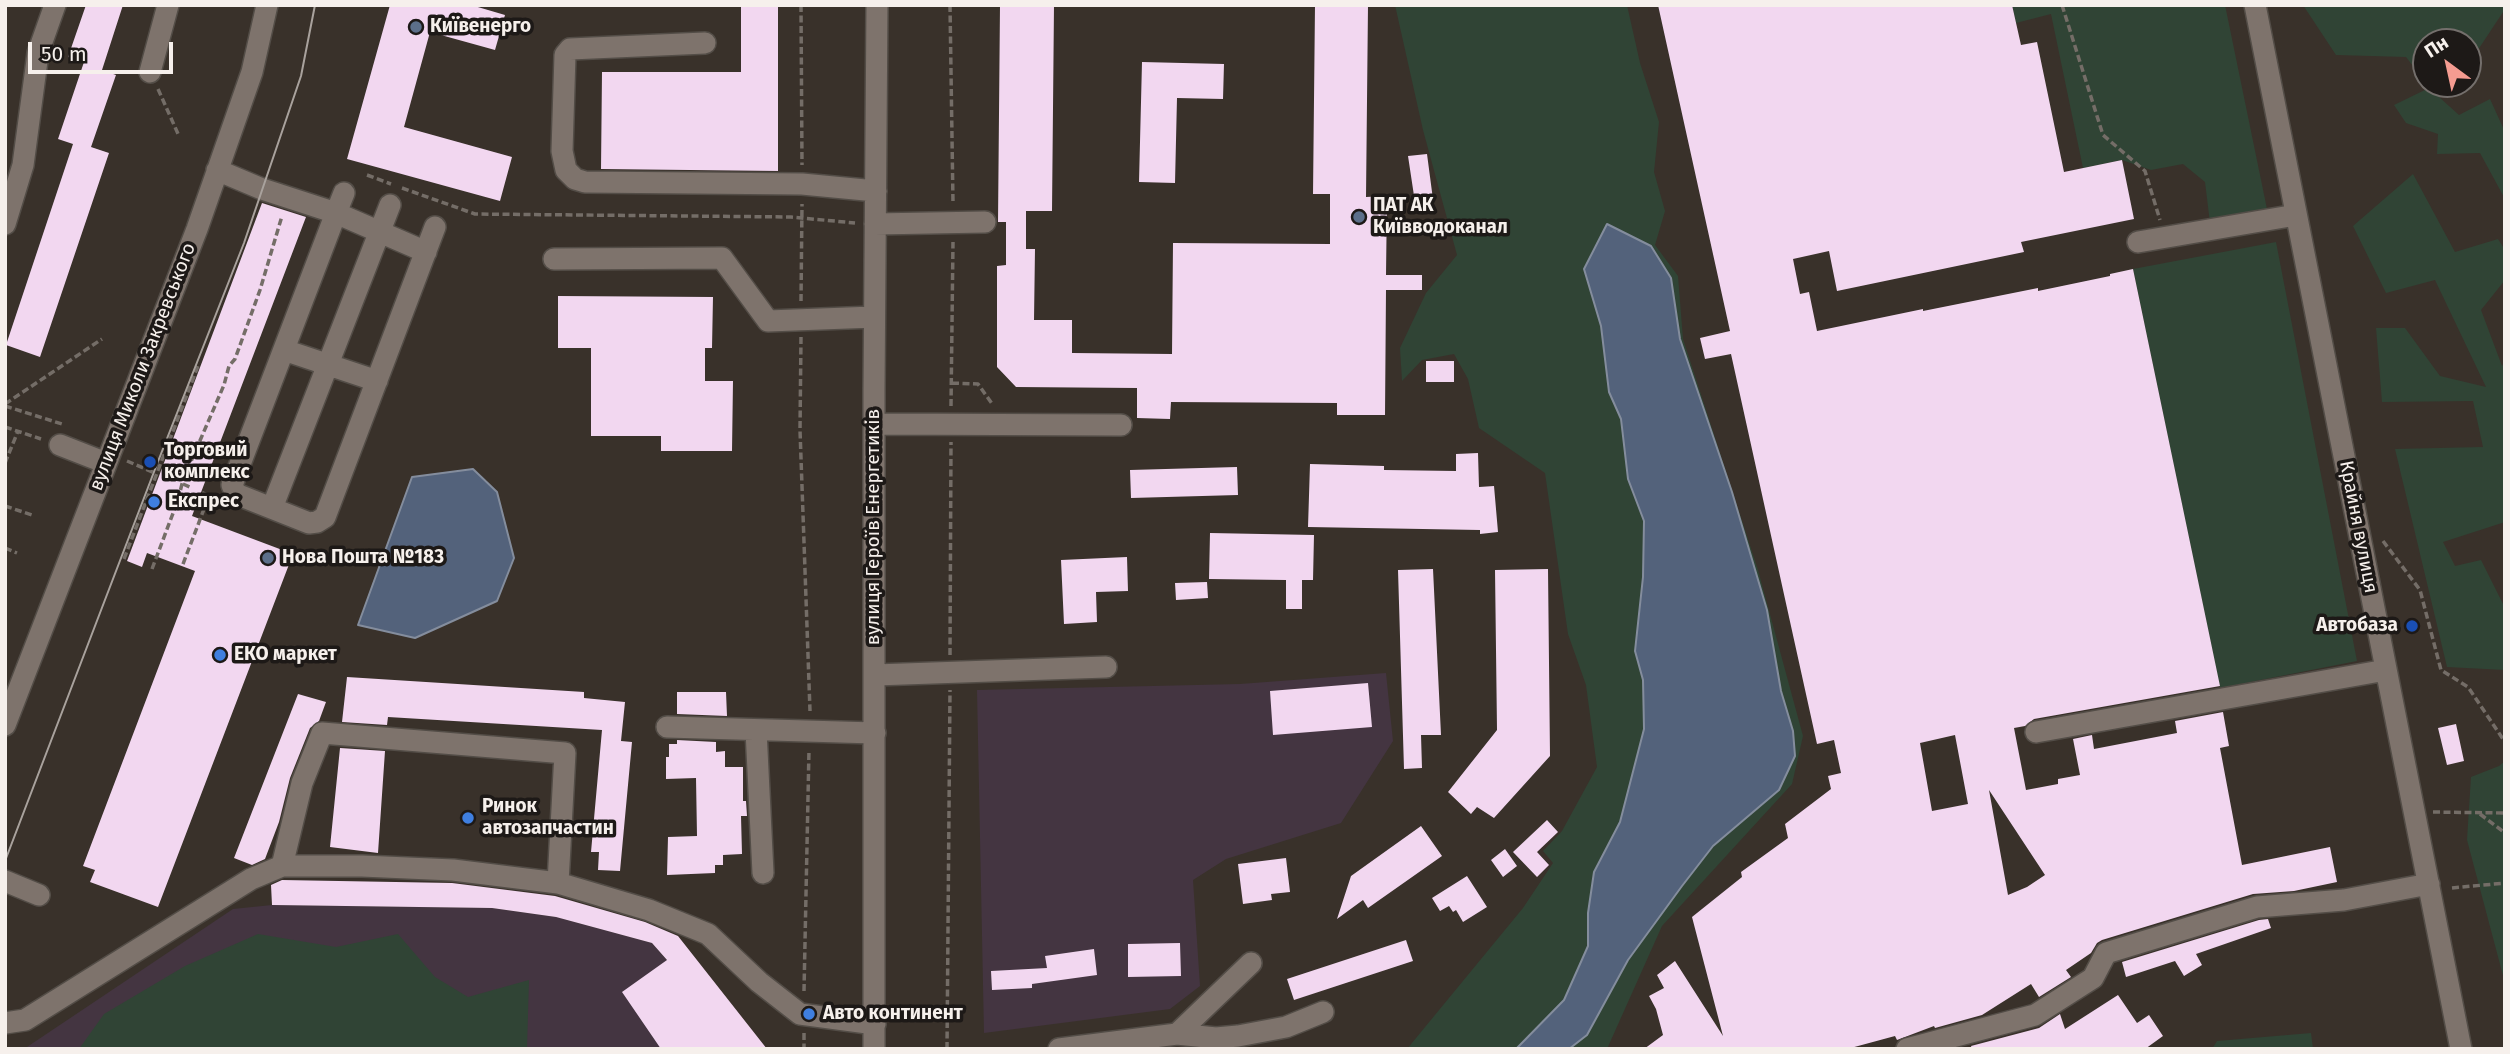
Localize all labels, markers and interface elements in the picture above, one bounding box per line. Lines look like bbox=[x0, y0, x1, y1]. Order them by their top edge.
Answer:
place label: Київенерго bbox=[430, 16, 531, 38]
marker: Київенерго bbox=[408, 19, 424, 35]
scale bar bbox=[32, 28, 177, 72]
north arrow bbox=[2412, 28, 2482, 98]
text: Пн bbox=[2420, 31, 2453, 63]
text: 50 m bbox=[41, 41, 87, 67]
place label: ПАТ АК Київводоканал bbox=[1373, 195, 1508, 239]
marker: ПАТ АК Київводоканал bbox=[1351, 209, 1367, 225]
street label: вулиця Миколи Закревського bbox=[85, 240, 201, 494]
street label: вулиця Героїв Енергетиків bbox=[863, 409, 885, 645]
place label: Торговий комплекс bbox=[164, 440, 250, 484]
marker: Торговий комплекс bbox=[142, 454, 158, 470]
street label: Крайня вулиця bbox=[2334, 459, 2382, 595]
place label: Експрес bbox=[168, 491, 239, 513]
marker: Експрес bbox=[146, 494, 162, 510]
place label: Нова Пошта №183 bbox=[282, 547, 444, 569]
marker: Нова Пошта №183 bbox=[260, 550, 276, 566]
place label: Автобаза bbox=[2316, 615, 2398, 637]
marker: Автобаза bbox=[2404, 618, 2420, 634]
place label: ЕКО маркет bbox=[234, 644, 337, 666]
marker: ЕКО маркет bbox=[212, 647, 228, 663]
place label: Ринок автозапчастин bbox=[482, 796, 614, 840]
marker: Ринок автозапчастин bbox=[460, 810, 476, 826]
place label: Авто континент bbox=[823, 1003, 963, 1025]
marker: Авто континент bbox=[801, 1006, 817, 1022]

